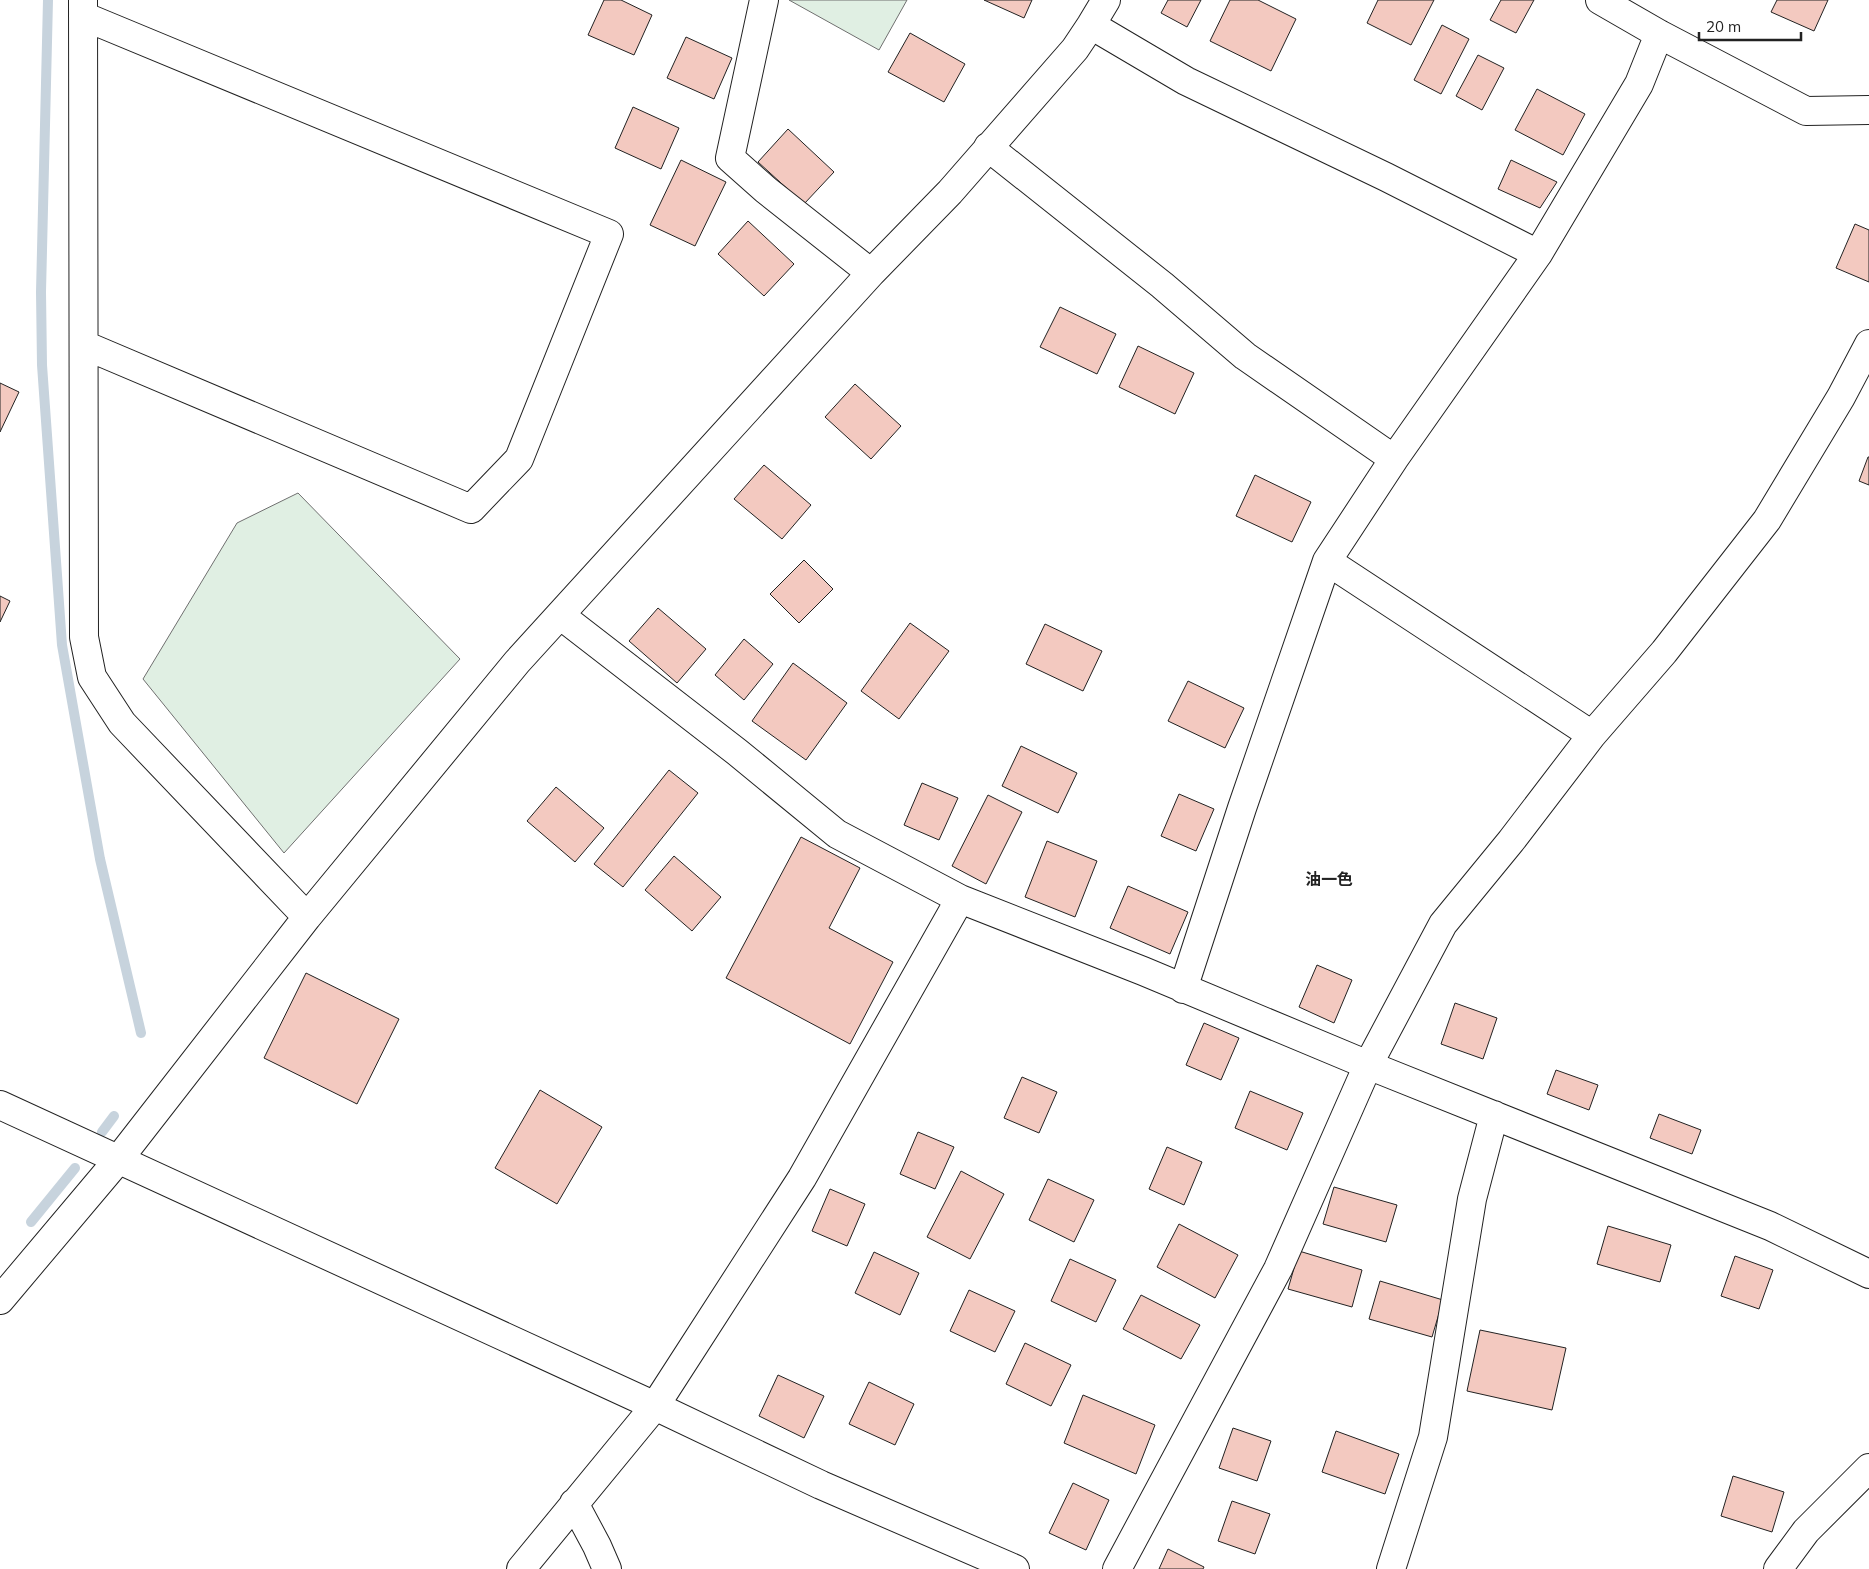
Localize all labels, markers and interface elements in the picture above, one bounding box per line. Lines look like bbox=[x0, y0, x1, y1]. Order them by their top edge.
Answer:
scale bar bbox=[1699, 10, 1802, 42]
text: 20 m bbox=[1706, 17, 1741, 36]
district label: 油一色 bbox=[1305, 869, 1353, 889]

